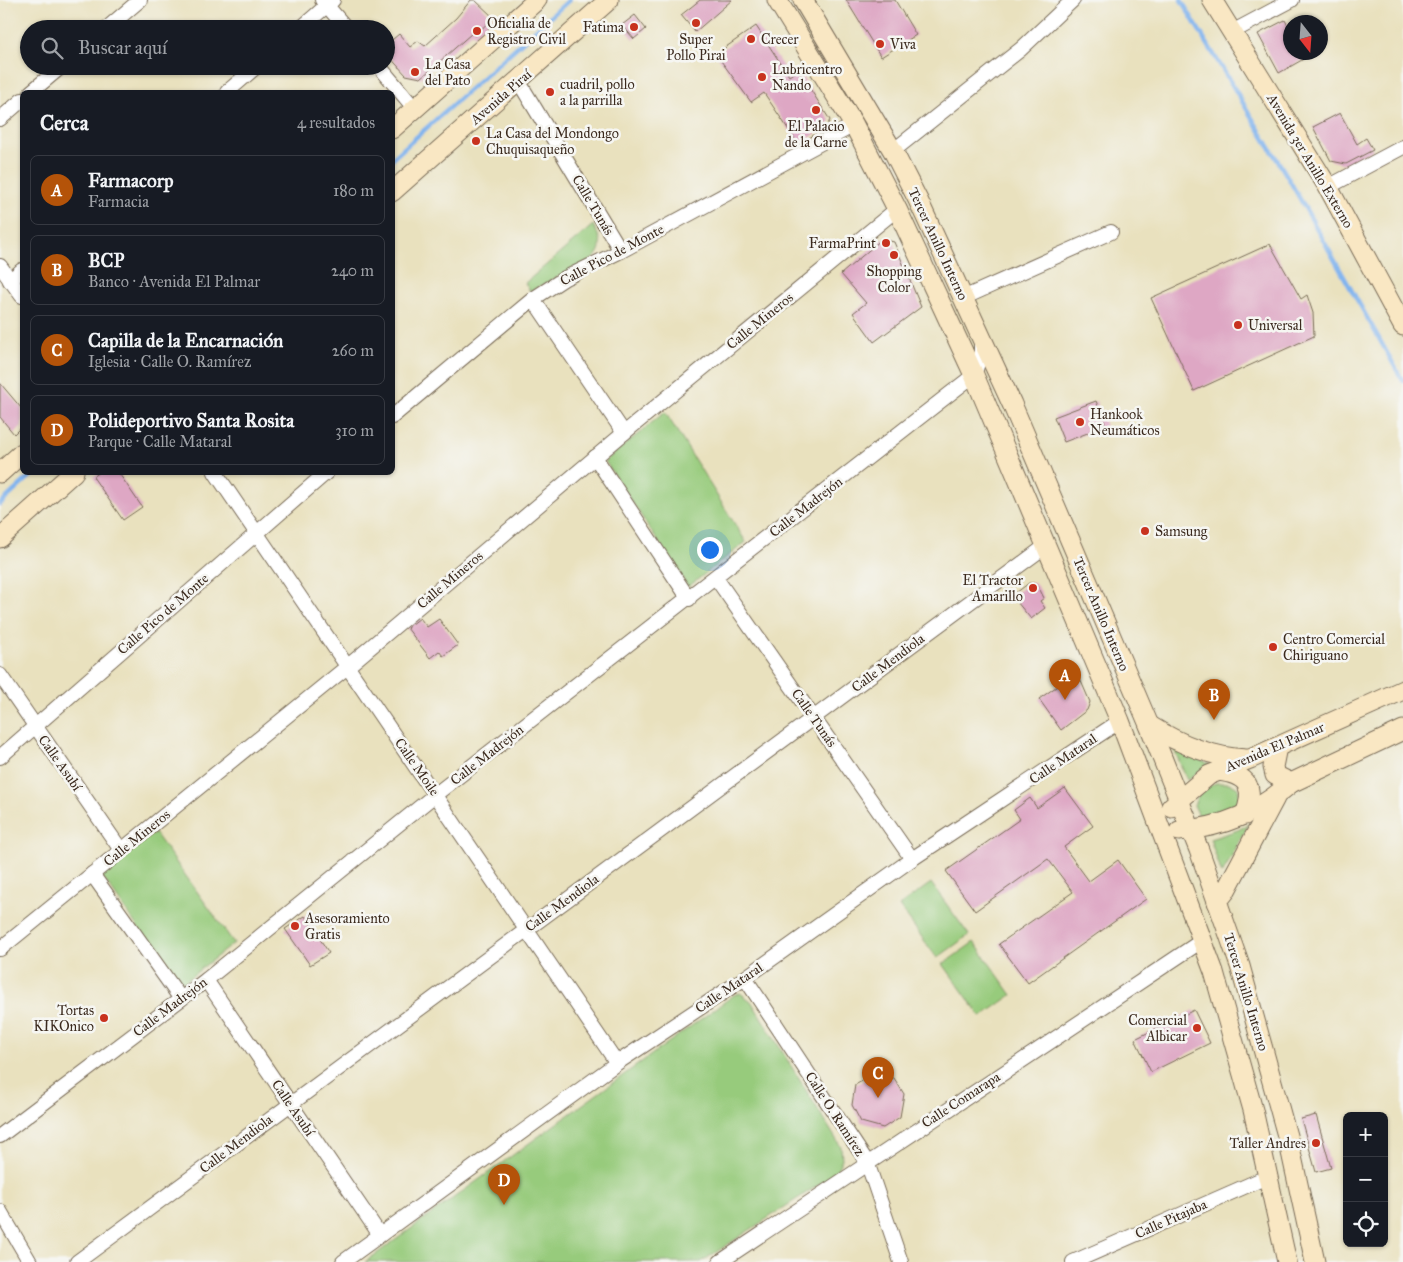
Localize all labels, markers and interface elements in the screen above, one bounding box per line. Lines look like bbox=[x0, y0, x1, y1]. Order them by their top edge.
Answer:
place label: Oficialia de Registro Civil bbox=[487, 15, 566, 48]
north arrow bbox=[1283, 15, 1328, 60]
marker: Super Pollo Pirai bbox=[690, 17, 702, 29]
place label: Fatima bbox=[583, 19, 624, 36]
search box bbox=[20, 20, 395, 75]
marker: Fatima bbox=[628, 21, 640, 33]
marker: Oficialia de Registro Civil bbox=[471, 25, 483, 37]
place label: Super Pollo Pirai bbox=[666, 31, 726, 64]
place label: Crecer bbox=[761, 31, 799, 48]
marker: Crecer bbox=[745, 33, 757, 45]
icon: search bbox=[38, 34, 66, 62]
text: Buscar aquí bbox=[78, 36, 167, 59]
place label: Viva bbox=[889, 36, 916, 53]
marker: Viva bbox=[874, 38, 886, 50]
place label: La Casa del Pato bbox=[425, 56, 471, 89]
place label: Lubricentro Nando bbox=[772, 61, 842, 94]
street label: Avenida Piraí bbox=[466, 65, 536, 129]
marker: La Casa del Pato bbox=[409, 66, 421, 78]
marker: Lubricentro Nando bbox=[756, 71, 768, 83]
place label: cuadril, pollo a la parrilla bbox=[560, 76, 635, 109]
marker: cuadril, pollo a la parrilla bbox=[544, 86, 556, 98]
street label: Avenida 3er Anillo Externo bbox=[1263, 90, 1357, 231]
marker: El Palacio de la Carne bbox=[810, 104, 822, 116]
text: Cerca bbox=[40, 110, 89, 136]
text: 4 resultados bbox=[297, 113, 375, 132]
place label: El Palacio de la Carne bbox=[785, 118, 848, 151]
place label: La Casa del Mondongo Chuquisaqueño bbox=[486, 125, 619, 159]
marker: La Casa del Mondongo Chuquisaqueño bbox=[470, 135, 482, 147]
text: Farmacorp bbox=[88, 169, 173, 192]
street label: Calle Tunás bbox=[568, 172, 618, 238]
text: A bbox=[52, 181, 62, 200]
text: 180 m bbox=[333, 181, 374, 200]
street label: Tercer Anillo Interno bbox=[904, 185, 972, 303]
text: Farmacia bbox=[88, 192, 149, 211]
street label: Calle Pico de Monte bbox=[557, 220, 667, 290]
place label: FarmaPrint bbox=[809, 235, 876, 252]
marker: FarmaPrint bbox=[880, 237, 892, 249]
text: BCP bbox=[88, 249, 124, 272]
marker: Shopping Color bbox=[888, 249, 900, 261]
text: B bbox=[52, 261, 62, 280]
text: 240 m bbox=[331, 261, 374, 280]
place label: Shopping Color bbox=[867, 263, 922, 296]
text: Banco · Avenida El Palmar bbox=[88, 272, 260, 291]
street label: Calle Mineros bbox=[723, 289, 797, 353]
place label: Universal bbox=[1248, 317, 1303, 334]
marker: Universal bbox=[1232, 319, 1244, 331]
text: Capilla de la Encarnación bbox=[88, 329, 283, 352]
text: C bbox=[52, 341, 62, 360]
text: 260 m bbox=[332, 341, 374, 360]
text: Iglesia · Calle O. Ramírez bbox=[88, 352, 251, 371]
place label: Hankook Neumáticos bbox=[1090, 406, 1160, 439]
text: Polideportivo Santa Rosita bbox=[88, 409, 294, 432]
marker: Hankook Neumáticos bbox=[1074, 416, 1086, 428]
text: D bbox=[51, 421, 63, 440]
text: 310 m bbox=[335, 421, 374, 440]
text: Parque · Calle Mataral bbox=[88, 432, 232, 451]
street label: Calle Madrejón bbox=[766, 473, 846, 541]
place label: Samsung bbox=[1155, 523, 1208, 540]
marker: Samsung bbox=[1139, 525, 1151, 537]
your location bbox=[697, 537, 723, 563]
street label: Calle Mineros bbox=[414, 547, 486, 613]
street label: Tercer Anillo Interno bbox=[1069, 554, 1133, 674]
street label: Calle Pico de Monte bbox=[114, 570, 212, 658]
place label: El Tractor Amarillo bbox=[963, 572, 1024, 605]
marker: El Tractor Amarillo bbox=[1027, 582, 1039, 594]
street label: Calle Mendiola bbox=[848, 630, 928, 696]
place label: Centro Comercial Chiriguano bbox=[1283, 631, 1385, 664]
marker: Centro Comercial Chiriguano bbox=[1267, 641, 1279, 653]
pin: A bbox=[1049, 659, 1081, 700]
pin: B bbox=[1198, 679, 1230, 720]
street label: Calle Tunás bbox=[788, 686, 840, 750]
street label: Avenida El Palmar bbox=[1222, 718, 1328, 776]
street label: Calle Madrejón bbox=[447, 721, 527, 789]
street label: Calle Mataral bbox=[1026, 730, 1100, 788]
street label: Calle Asubí bbox=[35, 732, 86, 795]
street label: Calle Moile bbox=[391, 735, 443, 799]
street label: Calle Mineros bbox=[100, 806, 174, 870]
street label: Calle Mendiola bbox=[522, 870, 602, 935]
place label: Asesoramiento Gratis bbox=[304, 910, 390, 943]
marker: Asesoramiento Gratis bbox=[289, 920, 301, 932]
street label: Tercer Anillo Interno bbox=[1220, 931, 1272, 1053]
street label: Calle Mataral bbox=[692, 959, 766, 1017]
street label: Calle Madrejón bbox=[130, 973, 211, 1040]
place label: Tortas KIKOnico bbox=[33, 1002, 94, 1035]
marker: Tortas KIKOnico bbox=[98, 1012, 110, 1024]
place label: Comercial Albicar bbox=[1128, 1012, 1188, 1045]
marker: Comercial Albicar bbox=[1191, 1022, 1203, 1034]
pin: C bbox=[862, 1057, 894, 1098]
street label: Calle Comarapa bbox=[919, 1068, 1004, 1132]
street label: Calle O. Ramírez bbox=[801, 1069, 869, 1160]
street label: Calle Asubí bbox=[268, 1077, 319, 1140]
street label: Calle Mendiola bbox=[196, 1111, 276, 1177]
map controls bbox=[1343, 1112, 1388, 1247]
button: + bbox=[1343, 1112, 1388, 1157]
place label: Taller Andres bbox=[1230, 1135, 1306, 1152]
marker: Taller Andres bbox=[1310, 1137, 1322, 1149]
button: − bbox=[1343, 1157, 1388, 1202]
pin: D bbox=[488, 1164, 520, 1205]
street label: Calle Pitajaba bbox=[1133, 1196, 1209, 1242]
button: locate bbox=[1343, 1202, 1388, 1247]

